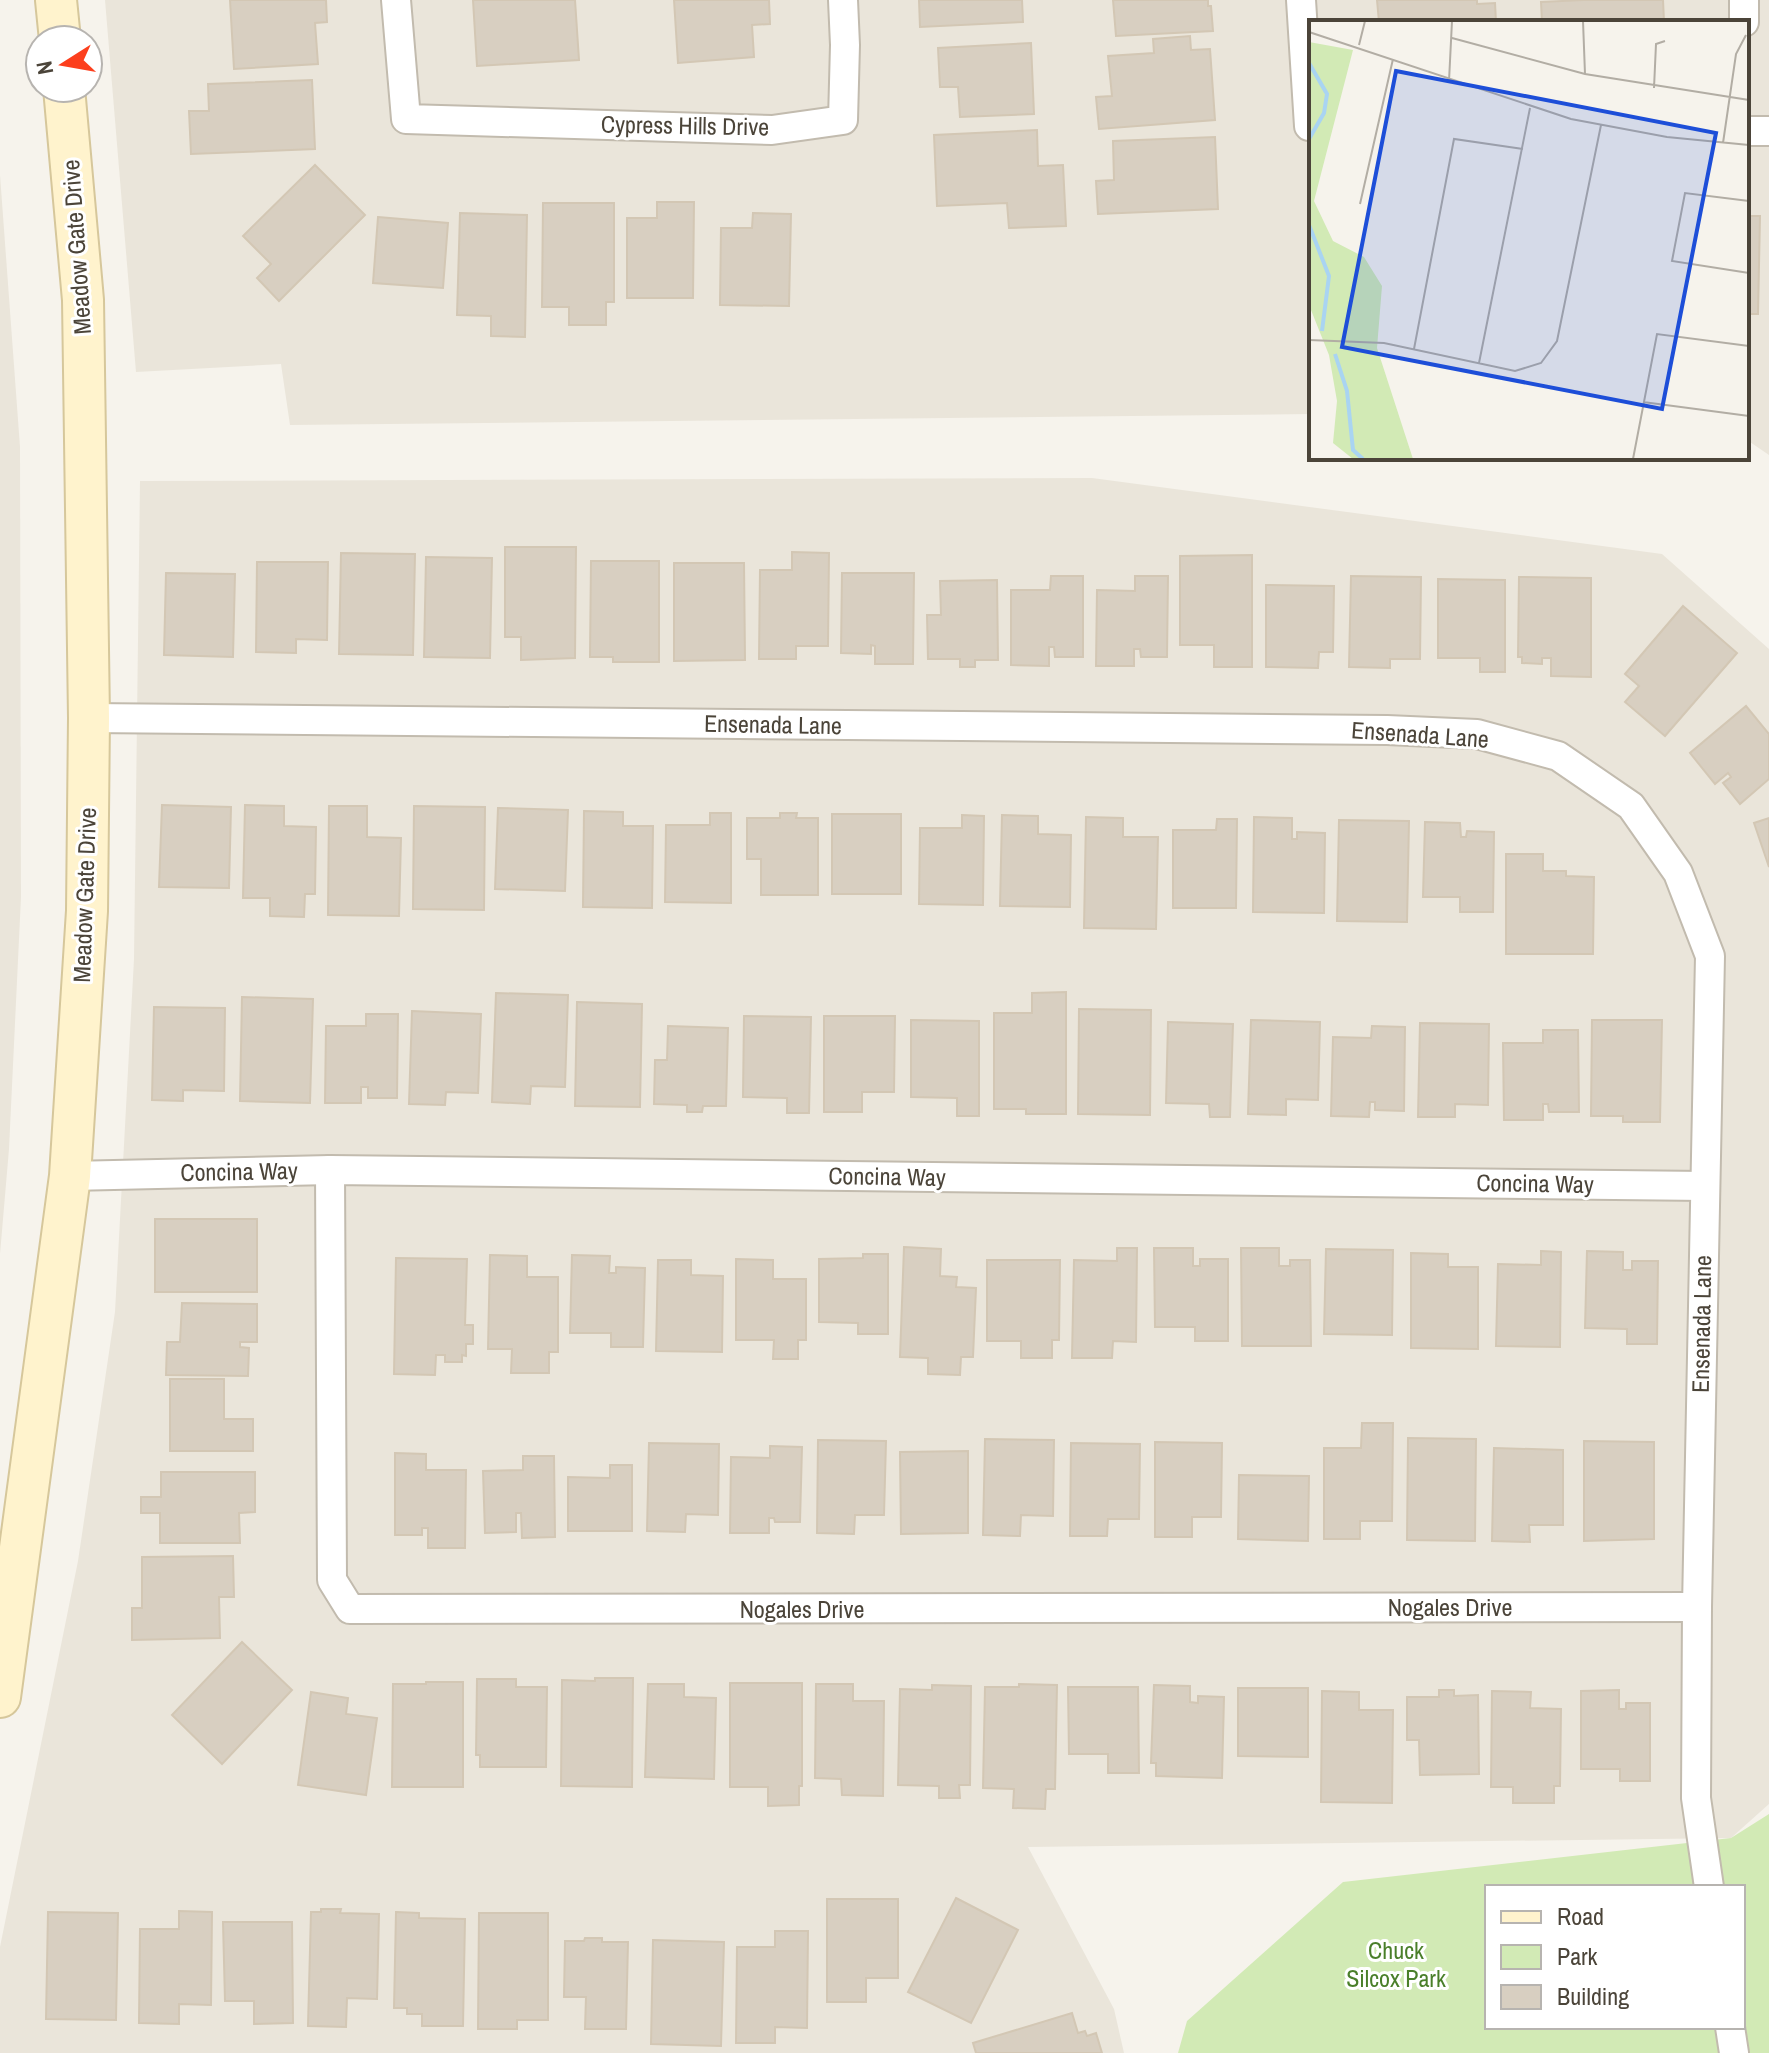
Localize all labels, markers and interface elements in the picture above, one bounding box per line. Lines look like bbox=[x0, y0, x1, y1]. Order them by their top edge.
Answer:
inset map bbox=[1309, 20, 1749, 460]
north arrow bbox=[24, 24, 104, 104]
text: N bbox=[28, 59, 60, 77]
street label: Cypress Hills Drive bbox=[601, 108, 769, 142]
street label: Meadow Gate Drive bbox=[54, 159, 98, 335]
street label: Ensenada Lane bbox=[704, 707, 842, 741]
street label: Ensenada Lane bbox=[1350, 713, 1490, 755]
street label: Meadow Gate Drive bbox=[65, 807, 103, 983]
street label: Concina Way bbox=[180, 1154, 298, 1188]
street label: Concina Way bbox=[828, 1159, 946, 1193]
street label: Concina Way bbox=[1476, 1166, 1594, 1200]
street label: Ensenada Lane bbox=[1684, 1255, 1718, 1393]
street label: Nogales Drive bbox=[1388, 1591, 1512, 1623]
street label: Nogales Drive bbox=[740, 1593, 864, 1625]
legend bbox=[1485, 1885, 1745, 2029]
text: Road bbox=[1557, 1900, 1604, 1932]
park label: Chuck Silcox Park bbox=[1346, 1934, 1446, 1994]
text: Park bbox=[1557, 1940, 1598, 1972]
text: Building bbox=[1557, 1980, 1629, 2012]

